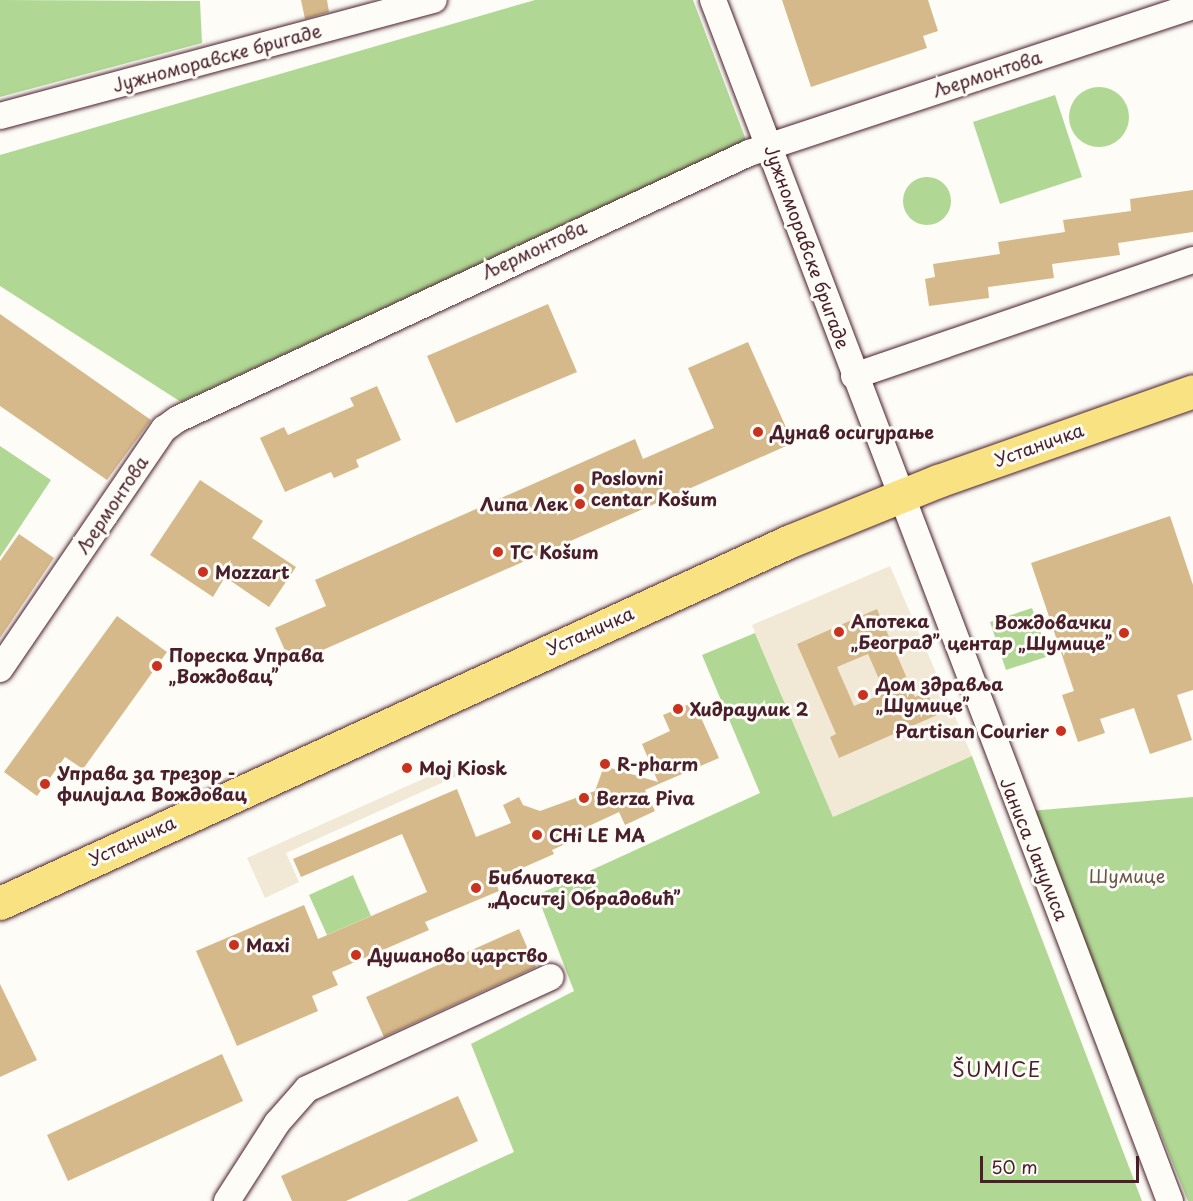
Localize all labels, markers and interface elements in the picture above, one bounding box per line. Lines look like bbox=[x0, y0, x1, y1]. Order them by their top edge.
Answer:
street label: Јужноморавске бригаде bbox=[110, 20, 324, 96]
street label: Љермонтова bbox=[930, 46, 1044, 102]
street label: Јужноморавске бригаде bbox=[760, 142, 854, 352]
street label: Љермонтова bbox=[478, 216, 590, 284]
street label: Устаничка bbox=[991, 419, 1087, 471]
place label: Дунав осигурање bbox=[770, 421, 935, 443]
marker: Дунав осигурање bbox=[751, 425, 765, 439]
street label: Љермонтова bbox=[71, 452, 153, 558]
place label: Poslovni centar Košum bbox=[591, 468, 717, 510]
marker: Poslovni centar Košum bbox=[572, 482, 586, 496]
place label: Липа Лек bbox=[479, 493, 568, 515]
marker: Липа Лек bbox=[573, 497, 587, 511]
place label: TC Košum bbox=[510, 541, 600, 563]
marker: TC Košum bbox=[491, 545, 505, 559]
place label: Mozzart bbox=[215, 561, 290, 583]
marker: Mozzart bbox=[196, 565, 210, 579]
street label: Устаничка bbox=[543, 602, 637, 660]
place label: Апотека „Београд” bbox=[851, 611, 940, 654]
place label: Вождовачки центар „Шумице” bbox=[947, 612, 1112, 654]
marker: Апотека „Београд” bbox=[832, 625, 846, 639]
marker: Вождовачки центар „Шумице” bbox=[1117, 626, 1131, 640]
place label: Пореска Управа „Вождовац” bbox=[169, 645, 325, 688]
marker: Пореска Управа „Вождовац” bbox=[150, 659, 164, 673]
place label: Дом здравља „Шумице” bbox=[876, 674, 1005, 716]
marker: Дом здравља „Шумице” bbox=[854, 686, 872, 704]
place label: Хидраулик 2 bbox=[690, 698, 808, 720]
marker: Хидраулик 2 bbox=[671, 702, 685, 716]
place label: Partisan Courier bbox=[895, 720, 1049, 742]
marker: Partisan Courier bbox=[1054, 724, 1068, 738]
place label: R-pharm bbox=[617, 753, 698, 775]
place label: Moj Kiosk bbox=[419, 757, 508, 779]
marker: R-pharm bbox=[598, 757, 612, 771]
marker: Moj Kiosk bbox=[400, 761, 414, 775]
place label: Управа за трезор - филијала Вождовац bbox=[57, 763, 247, 806]
street label: Јаниса Јанулиса bbox=[995, 774, 1073, 924]
marker: Управа за трезор - филијала Вождовац bbox=[38, 777, 52, 791]
place label: Berza Piva bbox=[596, 787, 696, 809]
marker: Berza Piva bbox=[577, 791, 591, 805]
street label: Устаничка bbox=[85, 811, 179, 871]
place label: CHi LE MA bbox=[549, 824, 646, 846]
marker: CHi LE MA bbox=[530, 828, 544, 842]
park label: Шумице bbox=[1089, 865, 1165, 887]
place label: Библиотека „Доситеј Обрадовић” bbox=[488, 867, 681, 910]
marker: Библиотека „Доситеј Обрадовић” bbox=[469, 881, 483, 895]
place label: Maxi bbox=[246, 934, 290, 956]
marker: Maxi bbox=[227, 938, 241, 952]
place label: Душаново царство bbox=[368, 944, 548, 966]
marker: Душаново царство bbox=[349, 948, 363, 962]
district label: ŠUMICE bbox=[952, 1057, 1042, 1081]
scale bar bbox=[983, 1144, 1142, 1182]
text: 50 m bbox=[991, 1153, 1038, 1180]

